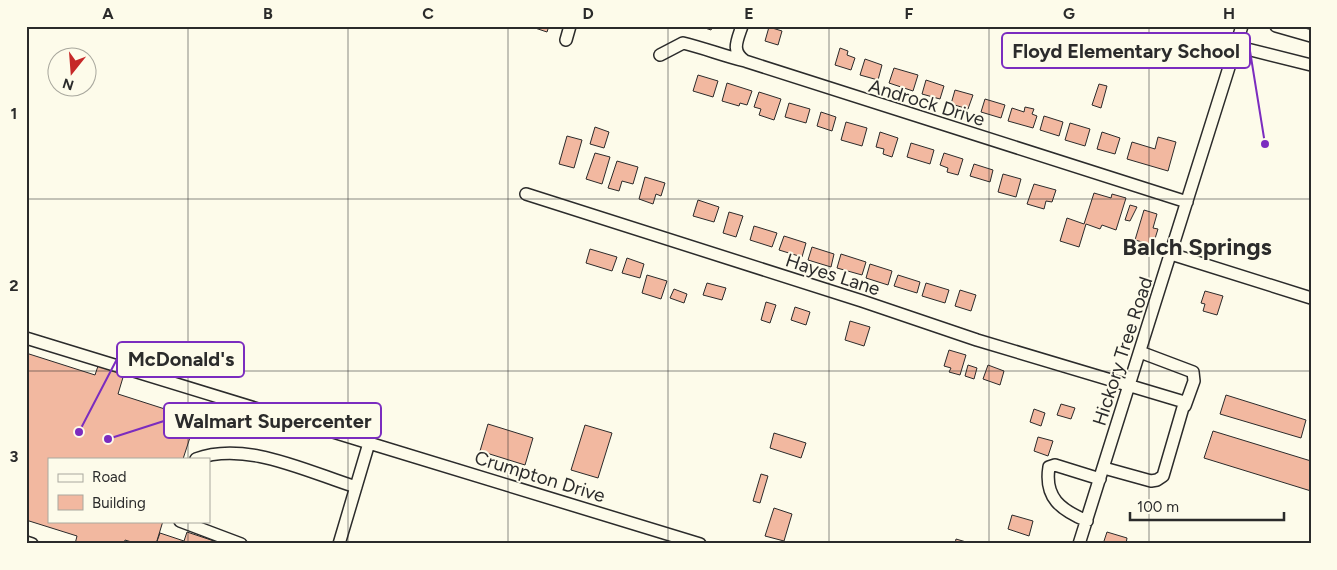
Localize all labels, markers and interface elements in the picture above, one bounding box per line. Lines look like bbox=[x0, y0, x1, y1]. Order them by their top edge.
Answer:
text: A bbox=[102, 4, 114, 23]
text: B bbox=[263, 4, 273, 23]
text: C bbox=[422, 4, 434, 23]
text: D bbox=[582, 4, 594, 23]
text: E bbox=[744, 4, 754, 23]
text: F bbox=[905, 4, 914, 23]
text: G bbox=[1063, 4, 1075, 23]
text: H bbox=[1223, 4, 1235, 23]
callout: Floyd Elementary School bbox=[1002, 33, 1250, 68]
text: Floyd Elementary School bbox=[1012, 39, 1240, 63]
north arrow bbox=[48, 48, 98, 98]
text: N bbox=[61, 74, 76, 94]
street label: Androck Drive bbox=[866, 74, 988, 131]
text: 1 bbox=[11, 104, 17, 123]
district label: Balch Springs bbox=[1122, 232, 1272, 261]
street label: Hayes Lane bbox=[783, 248, 883, 301]
street label: Hickory Tree Road bbox=[1088, 274, 1157, 429]
text: 2 bbox=[9, 276, 19, 295]
callout: McDonald's bbox=[117, 342, 244, 377]
text: McDonald's bbox=[128, 347, 234, 371]
callout: Walmart Supercenter bbox=[164, 403, 381, 438]
text: Walmart Supercenter bbox=[175, 409, 372, 433]
street label: Crumpton Drive bbox=[472, 446, 608, 507]
text: 3 bbox=[10, 447, 19, 466]
legend bbox=[48, 458, 210, 522]
text: Road bbox=[92, 468, 127, 486]
scale bar bbox=[1130, 490, 1283, 522]
text: Building bbox=[92, 494, 146, 512]
text: 100 m bbox=[1137, 498, 1179, 516]

